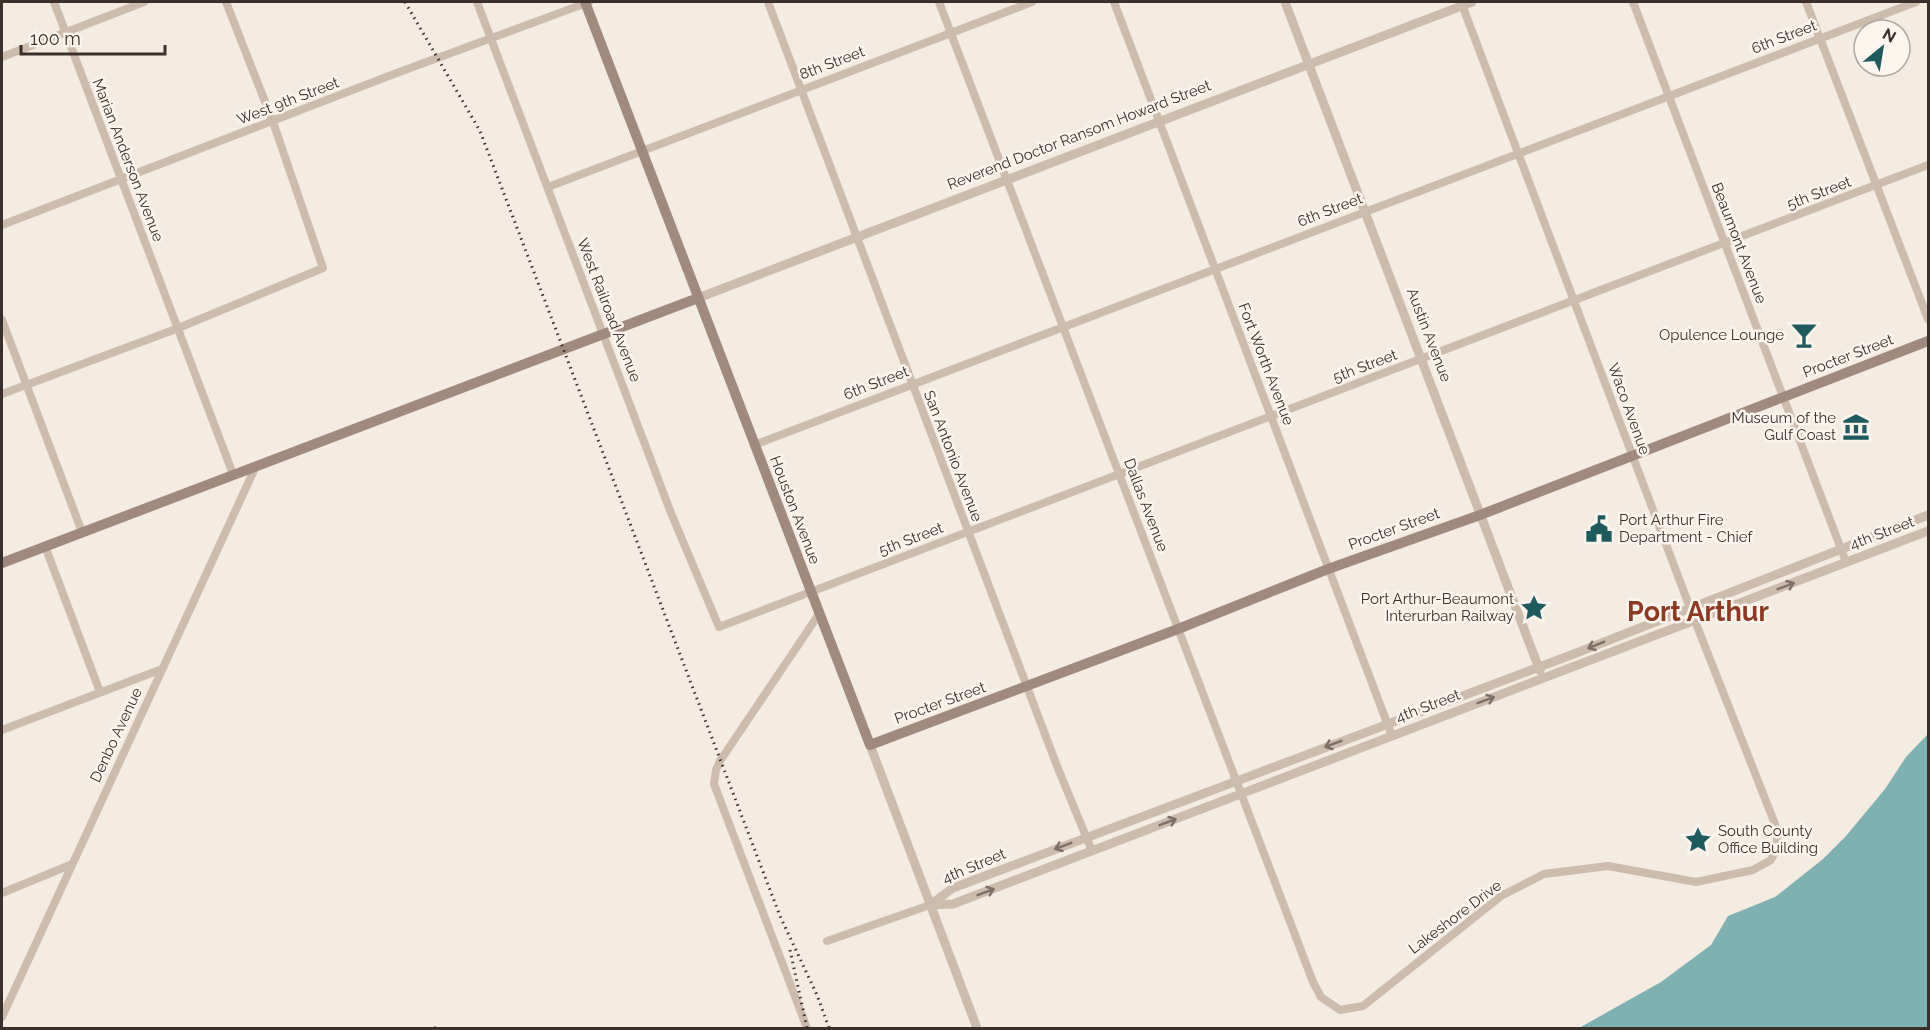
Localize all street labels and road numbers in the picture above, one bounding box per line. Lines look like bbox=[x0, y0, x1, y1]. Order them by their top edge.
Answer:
street label: 6th Street bbox=[1749, 16, 1819, 58]
street label: 8th Street bbox=[797, 42, 867, 84]
street label: West 9th Street bbox=[235, 73, 341, 129]
street label: Marian Anderson Avenue bbox=[89, 76, 168, 244]
street label: Reverend Doctor Ransom Howard Street bbox=[945, 76, 1213, 194]
street label: 5th Street bbox=[1784, 173, 1854, 213]
street label: Beaumont Avenue bbox=[1708, 180, 1770, 306]
street label: 6th Street bbox=[1295, 189, 1365, 231]
street label: West Railroad Avenue bbox=[573, 236, 645, 384]
street label: Austin Avenue bbox=[1403, 285, 1455, 385]
street label: Fort Worth Avenue bbox=[1234, 300, 1298, 428]
street label: Procter Street bbox=[1800, 330, 1896, 382]
street label: 5th Street bbox=[1330, 346, 1400, 386]
street label: Waco Avenue bbox=[1604, 361, 1654, 457]
street label: 6th Street bbox=[841, 362, 911, 404]
street label: San Antonio Avenue bbox=[920, 388, 986, 524]
street label: Houston Avenue bbox=[766, 453, 824, 567]
street label: Dallas Avenue bbox=[1120, 456, 1172, 554]
street label: Procter Street bbox=[1346, 504, 1442, 554]
street label: 4th Street bbox=[1847, 513, 1917, 553]
street label: 5th Street bbox=[876, 519, 946, 559]
street label: Procter Street bbox=[892, 678, 988, 728]
street label: Denbo Avenue bbox=[86, 685, 146, 785]
street label: 4th Street bbox=[1393, 686, 1463, 726]
street label: 4th Street bbox=[939, 845, 1009, 887]
street label: Lakeshore Drive bbox=[1405, 876, 1505, 958]

